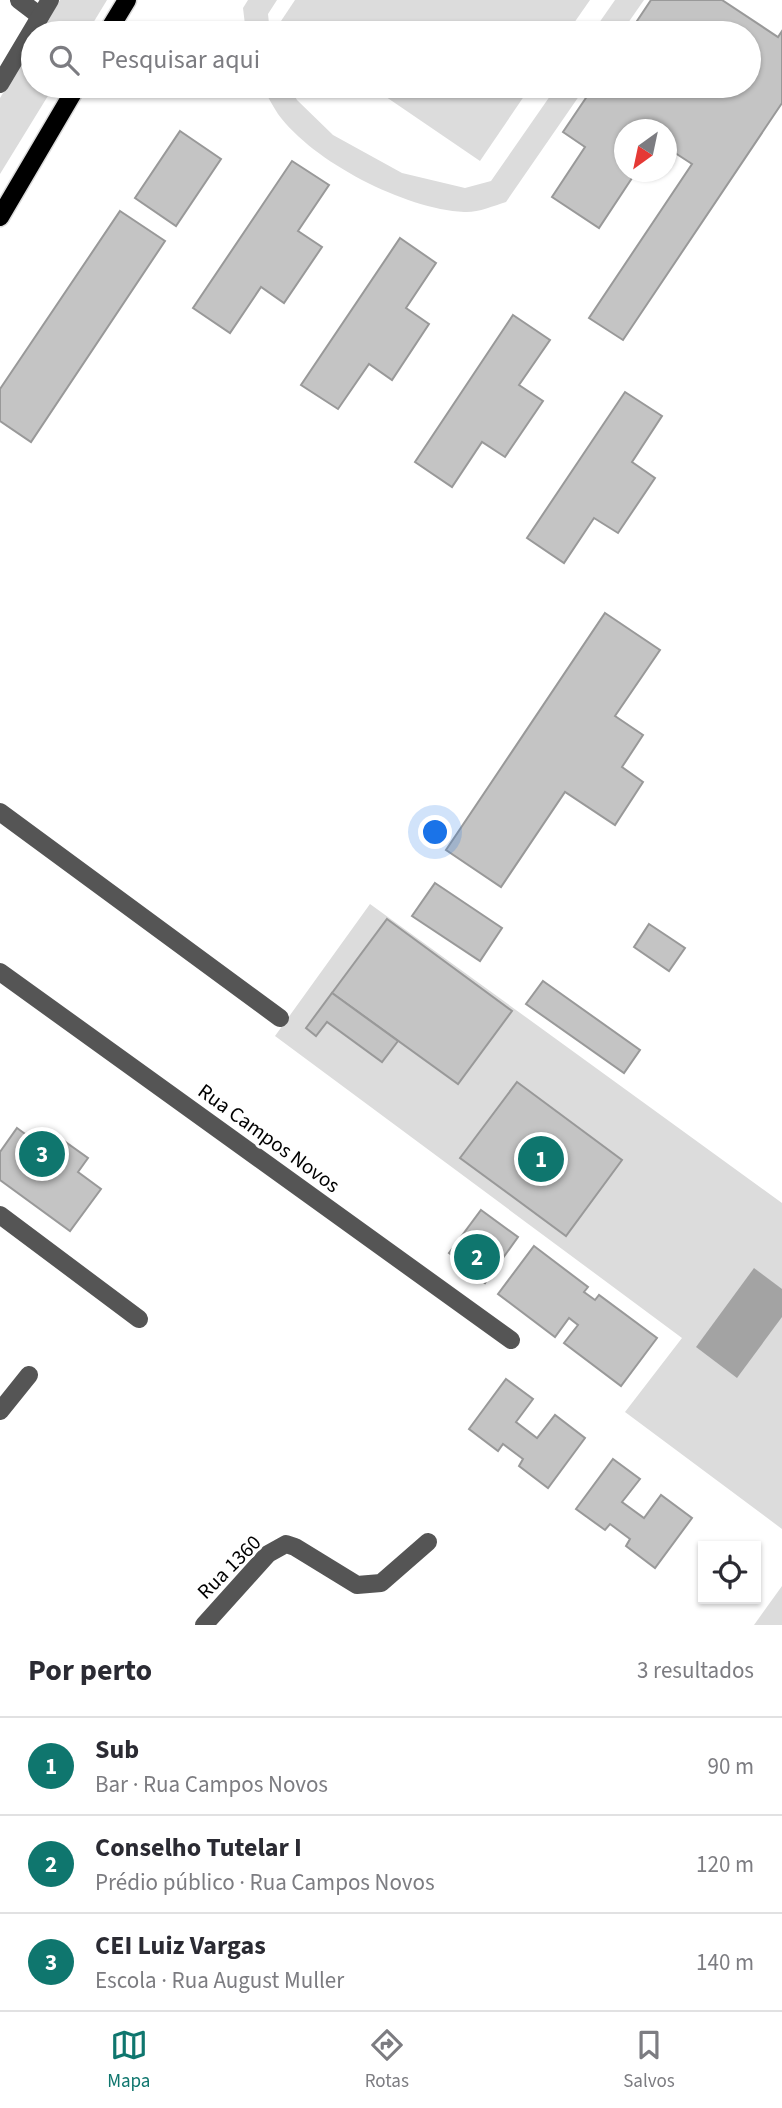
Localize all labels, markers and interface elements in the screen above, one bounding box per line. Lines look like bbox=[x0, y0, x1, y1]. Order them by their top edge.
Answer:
search box bbox=[21, 21, 761, 98]
icon: search bbox=[45, 41, 83, 79]
text: Pesquisar aqui bbox=[101, 41, 260, 78]
north arrow bbox=[614, 119, 677, 182]
your location bbox=[418, 815, 452, 849]
street label: Rua Campos Novos bbox=[192, 1076, 346, 1200]
pin: 3 bbox=[19, 1128, 65, 1180]
pin: 1 bbox=[518, 1133, 564, 1185]
pin: 2 bbox=[454, 1231, 500, 1283]
street label: Rua 1360 bbox=[190, 1528, 268, 1606]
map controls bbox=[698, 1541, 761, 1604]
button: locate bbox=[698, 1541, 761, 1604]
text: Por perto bbox=[28, 1649, 152, 1692]
text: 3 resultados bbox=[637, 1654, 754, 1687]
text: Sub bbox=[95, 1731, 139, 1768]
text: 1 bbox=[45, 1750, 57, 1783]
text: 90 m bbox=[707, 1750, 754, 1783]
text: Bar · Rua Campos Novos bbox=[95, 1768, 328, 1801]
text: Conselho Tutelar I bbox=[95, 1829, 302, 1866]
text: 2 bbox=[45, 1848, 57, 1881]
text: 120 m bbox=[696, 1848, 754, 1881]
text: Prédio público · Rua Campos Novos bbox=[95, 1866, 435, 1899]
text: CEI Luiz Vargas bbox=[95, 1927, 266, 1964]
text: 3 bbox=[45, 1946, 57, 1979]
text: 140 m bbox=[696, 1946, 754, 1979]
text: Escola · Rua August Muller bbox=[95, 1964, 344, 1997]
tab: Mapa bbox=[107, 2026, 150, 2095]
tab: Rotas bbox=[365, 2026, 409, 2095]
tab: Salvos bbox=[623, 2026, 675, 2095]

